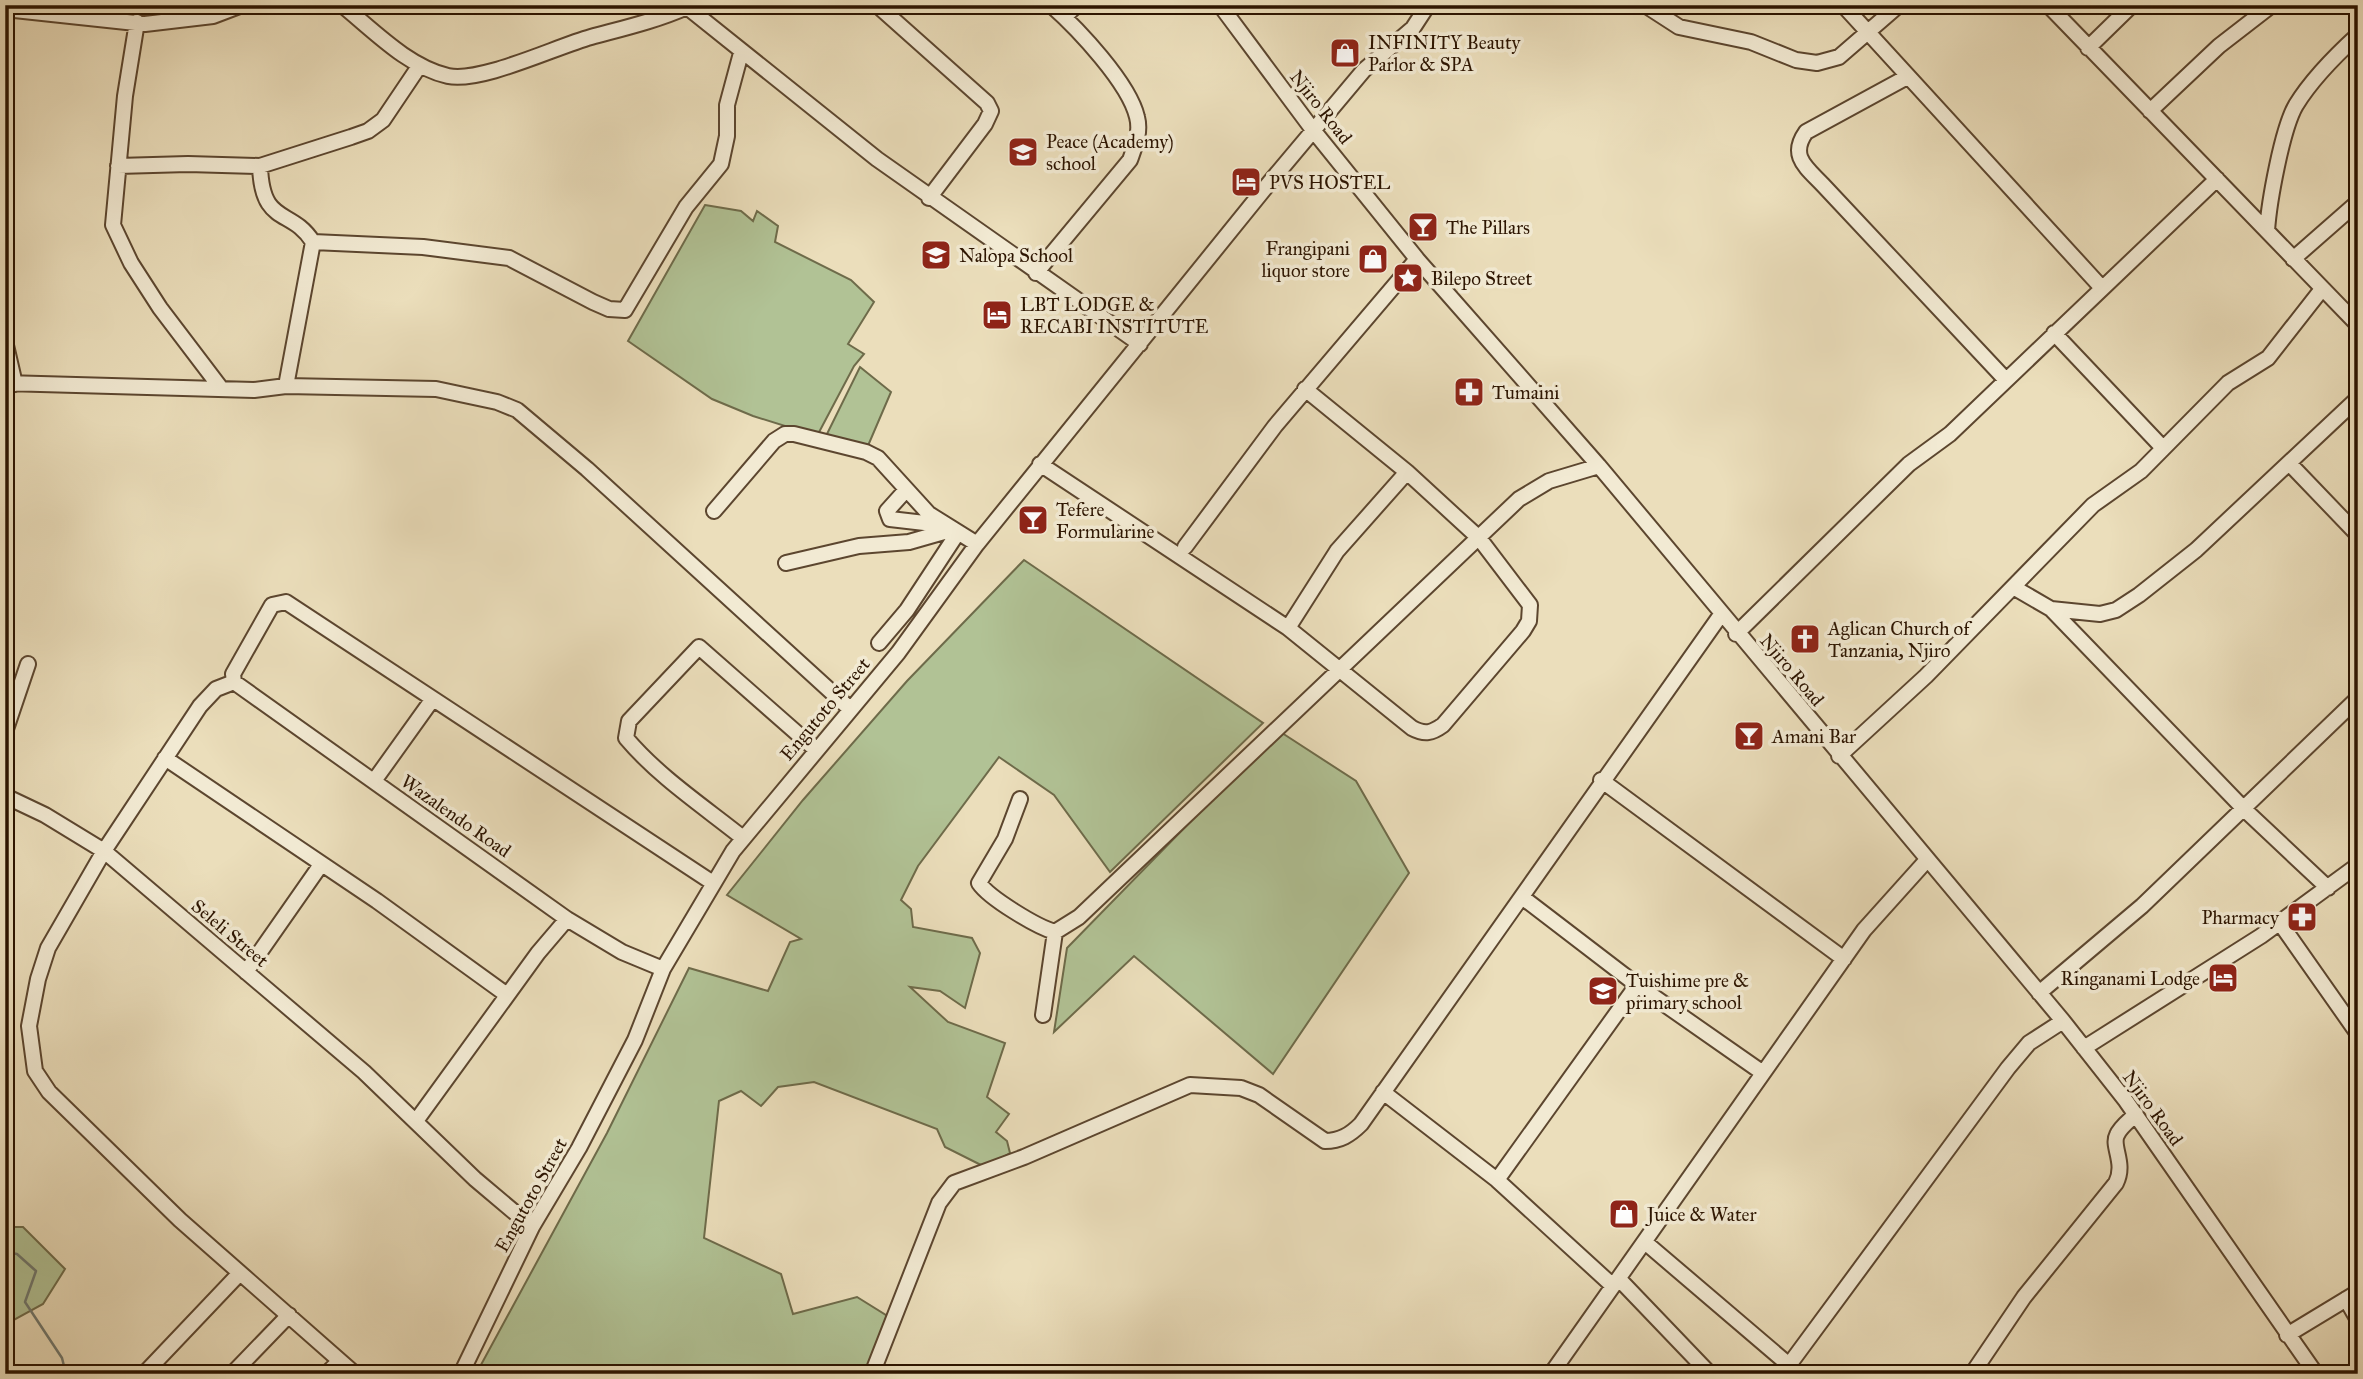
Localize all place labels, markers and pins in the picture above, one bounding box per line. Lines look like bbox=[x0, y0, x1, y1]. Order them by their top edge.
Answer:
place label: INFINITY Beauty Parlor & SPA bbox=[1368, 31, 1522, 76]
shop icon: INFINITY Beauty Parlor & SPA bbox=[1328, 36, 1362, 70]
place label: Peace (Academy) school bbox=[1046, 130, 1174, 175]
school or university icon: Peace (Academy) school bbox=[1006, 135, 1040, 169]
hotel icon: PVS HOSTEL bbox=[1229, 165, 1263, 199]
place label: PVS HOSTEL bbox=[1269, 171, 1390, 194]
bar icon: The Pillars bbox=[1406, 210, 1440, 244]
place label: The Pillars bbox=[1446, 216, 1530, 239]
place label: Frangipani liquor store bbox=[1261, 237, 1350, 283]
school or university icon: Nalopa School bbox=[919, 238, 953, 272]
shop icon: Frangipani liquor store bbox=[1356, 242, 1390, 276]
place label: Nalopa School bbox=[959, 244, 1074, 267]
place icon: Bilepo Street bbox=[1391, 261, 1425, 295]
place label: Bilepo Street bbox=[1431, 267, 1532, 290]
place label: LBT LODGE & RECABI INSTITUTE bbox=[1020, 293, 1209, 338]
hotel icon: LBT LODGE & RECABI INSTITUTE bbox=[980, 298, 1014, 332]
pharmacy icon: Tumaini bbox=[1452, 375, 1486, 409]
place label: Tumaini bbox=[1492, 381, 1560, 404]
place label: Tefere Formularine bbox=[1056, 498, 1155, 543]
bar icon: Tefere Formularine bbox=[1016, 503, 1050, 537]
place label: Aglican Church of Tanzania, Njiro bbox=[1827, 617, 1972, 662]
church icon: Aglican Church of Tanzania, Njiro bbox=[1788, 622, 1822, 656]
bar icon: Amani Bar bbox=[1732, 719, 1766, 753]
place label: Amani Bar bbox=[1771, 725, 1857, 748]
pharmacy icon: Pharmacy bbox=[2285, 900, 2319, 934]
place label: Pharmacy bbox=[2202, 906, 2280, 929]
hotel icon: Ringanami Lodge bbox=[2206, 961, 2240, 995]
place label: Ringanami Lodge bbox=[2061, 967, 2200, 991]
place label: Tuishime pre & primary school bbox=[1625, 969, 1749, 1014]
school or university icon: Tuishime pre & primary school bbox=[1586, 974, 1620, 1008]
shop icon: Juice & Water bbox=[1607, 1197, 1641, 1231]
place label: Juice & Water bbox=[1645, 1203, 1758, 1227]

